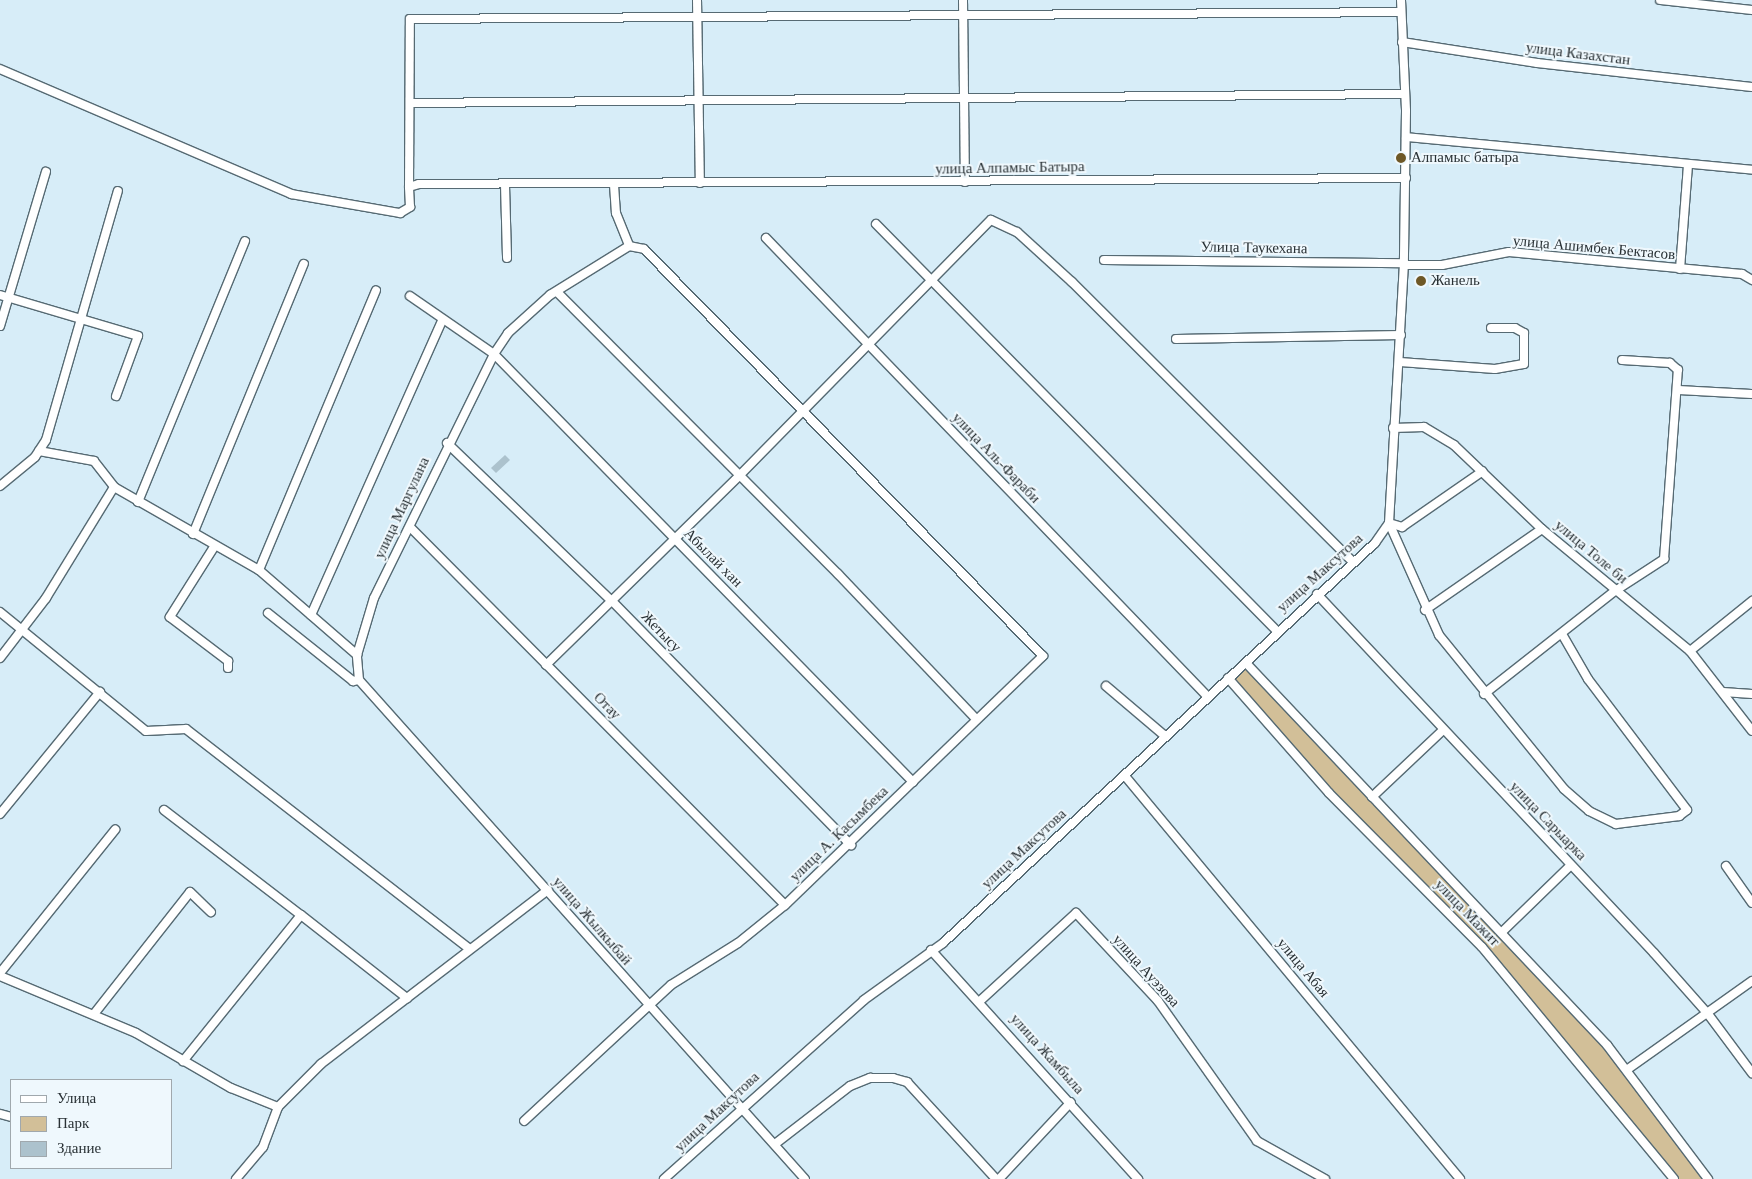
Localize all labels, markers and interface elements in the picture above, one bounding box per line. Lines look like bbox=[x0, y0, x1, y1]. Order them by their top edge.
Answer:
street label: улица Казахстан bbox=[1525, 39, 1631, 69]
place label: Алпамыс батыра bbox=[1411, 149, 1519, 167]
marker: Алпамыс батыра bbox=[1395, 152, 1407, 164]
street label: улица Алпамыс Батыра bbox=[935, 158, 1085, 178]
street label: улица Ашимбек Бектасов bbox=[1512, 232, 1676, 264]
street label: Улица Таукехана bbox=[1200, 238, 1308, 258]
place label: Жанель bbox=[1431, 272, 1480, 290]
marker: Жанель bbox=[1415, 275, 1427, 287]
street label: улица Аль-Фараби bbox=[948, 409, 1044, 507]
street label: улица Маргулана bbox=[371, 454, 433, 562]
street label: улица Толе би bbox=[1551, 516, 1631, 588]
street label: Абылай хан bbox=[680, 525, 746, 591]
street label: улица Максутова bbox=[1273, 530, 1367, 616]
street label: Жетысу bbox=[637, 608, 685, 656]
street label: Отау bbox=[590, 689, 624, 723]
street label: улица Сарыарка bbox=[1506, 778, 1590, 864]
street label: улица А. Касымбека bbox=[786, 783, 892, 885]
street label: улица Максутова bbox=[978, 805, 1070, 893]
street label: улица Жылкыбай bbox=[549, 873, 635, 969]
street label: улица Мажит bbox=[1431, 876, 1503, 950]
street label: улица Ауэзова bbox=[1109, 931, 1183, 1011]
street label: улица Абая bbox=[1273, 935, 1333, 1001]
street label: улица Жамбыла bbox=[1006, 1010, 1088, 1098]
street label: улица Максутова bbox=[671, 1068, 763, 1156]
legend bbox=[10, 1079, 172, 1169]
text: Улица bbox=[57, 1090, 96, 1106]
text: Парк bbox=[57, 1115, 89, 1131]
text: Здание bbox=[57, 1140, 101, 1156]

